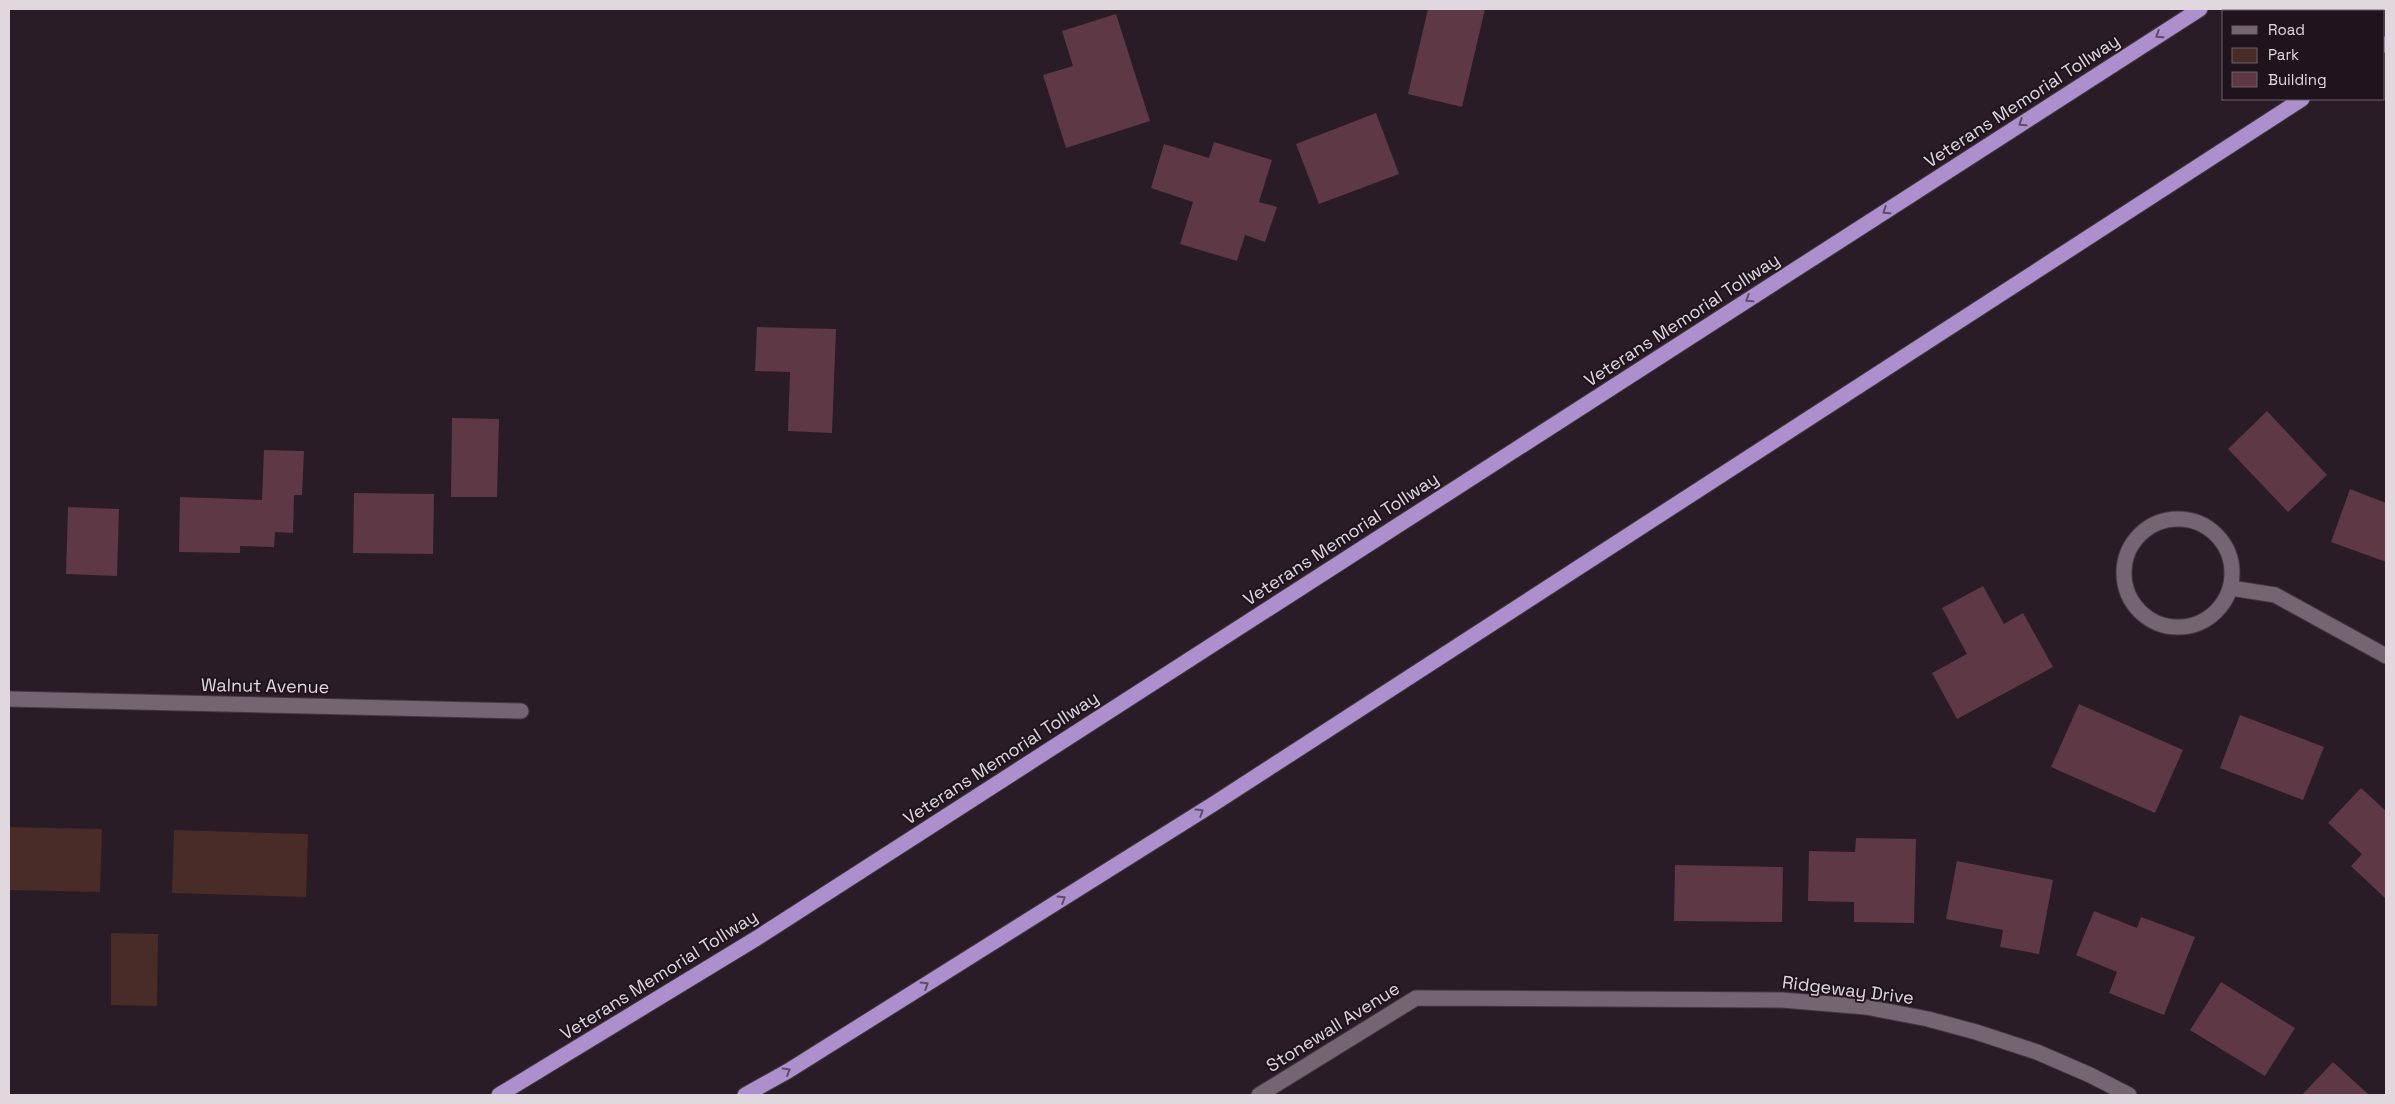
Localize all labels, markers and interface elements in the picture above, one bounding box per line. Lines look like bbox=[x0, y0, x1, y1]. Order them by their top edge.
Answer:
legend bbox=[2222, 10, 2385, 100]
text: Road bbox=[2268, 20, 2305, 39]
street label: Veterans Memorial Tollway bbox=[1920, 29, 2124, 172]
one-way arrow bbox=[2155, 29, 2165, 38]
text: Park bbox=[2268, 45, 2299, 64]
text: Building bbox=[2268, 70, 2327, 89]
one-way arrow bbox=[2019, 117, 2028, 126]
one-way arrow bbox=[1882, 205, 1891, 214]
street label: Veterans Memorial Tollway bbox=[1580, 248, 1784, 391]
one-way arrow bbox=[1745, 293, 1755, 302]
street label: Veterans Memorial Tollway bbox=[1239, 467, 1443, 610]
street label: Walnut Avenue bbox=[201, 673, 329, 698]
street label: Veterans Memorial Tollway bbox=[899, 686, 1103, 829]
one-way arrow bbox=[1195, 809, 1204, 818]
one-way arrow bbox=[1057, 895, 1066, 905]
street label: Veterans Memorial Tollway bbox=[556, 904, 762, 1045]
street label: Ridgeway Drive bbox=[1781, 970, 1915, 1009]
street label: Stonewall Avenue bbox=[1262, 976, 1404, 1077]
one-way arrow bbox=[919, 982, 928, 991]
one-way arrow bbox=[782, 1068, 791, 1078]

